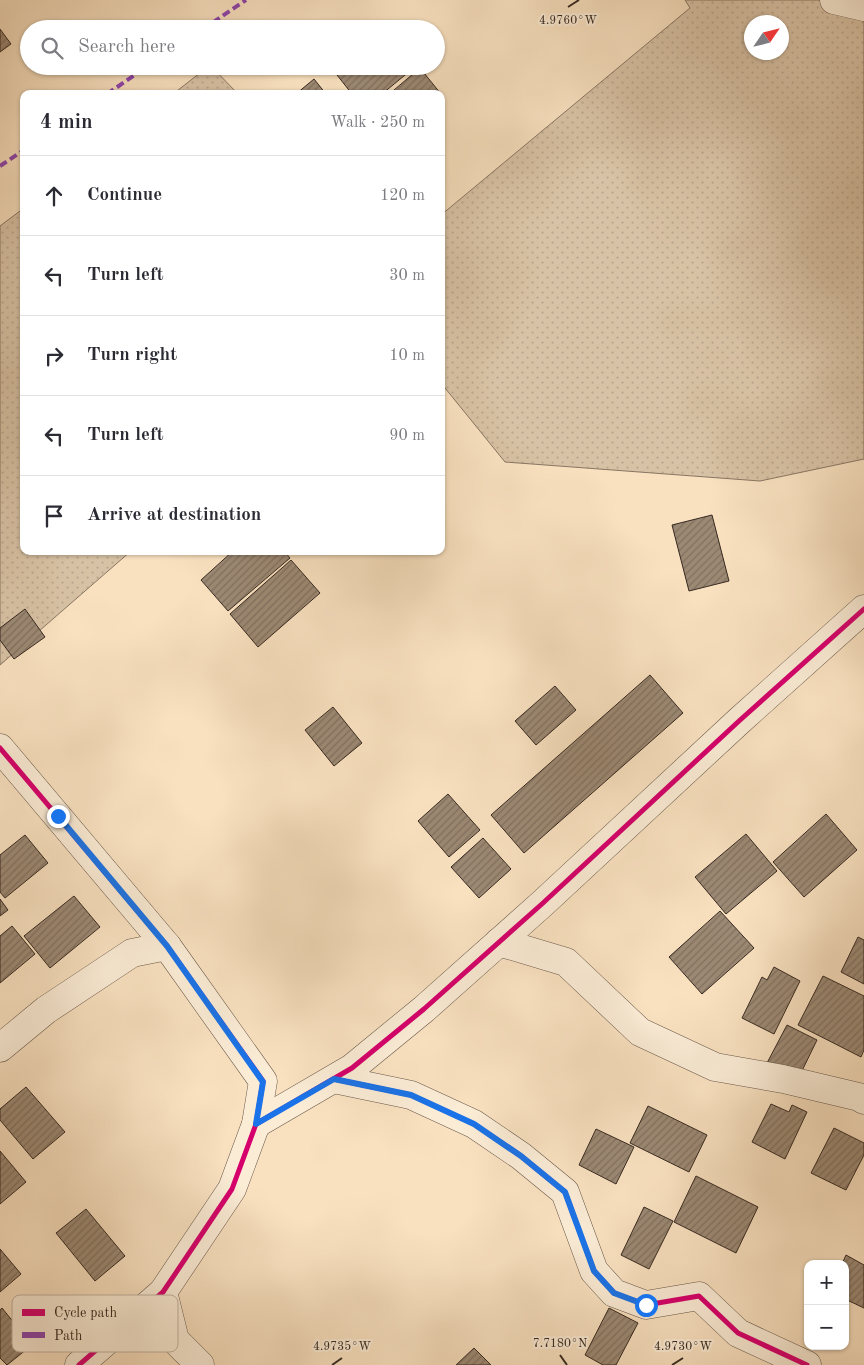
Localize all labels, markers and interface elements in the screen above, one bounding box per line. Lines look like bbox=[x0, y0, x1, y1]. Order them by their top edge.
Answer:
text: 4.9760°W bbox=[539, 15, 597, 27]
north arrow bbox=[744, 15, 789, 60]
search box bbox=[20, 20, 445, 75]
icon: search bbox=[38, 34, 66, 62]
text: Search here bbox=[78, 38, 175, 57]
text: 4 min bbox=[40, 112, 93, 133]
text: Walk · 250 m bbox=[330, 115, 425, 131]
icon: ahead bbox=[40, 182, 68, 210]
text: Continue bbox=[87, 186, 162, 205]
text: 120 m bbox=[380, 188, 425, 204]
icon: left bbox=[40, 262, 68, 290]
text: Turn left bbox=[87, 266, 164, 285]
text: 30 m bbox=[389, 268, 425, 284]
icon: right bbox=[40, 342, 68, 370]
text: Turn right bbox=[87, 346, 177, 365]
text: 10 m bbox=[389, 348, 425, 364]
icon: left bbox=[40, 422, 68, 450]
text: Turn left bbox=[87, 426, 164, 445]
text: 90 m bbox=[389, 428, 425, 444]
icon: arrive bbox=[40, 502, 68, 530]
text: Arrive at destination bbox=[87, 506, 261, 525]
route end bbox=[47, 805, 70, 828]
map controls bbox=[804, 1260, 849, 1350]
button: + bbox=[804, 1260, 849, 1305]
route start bbox=[635, 1294, 658, 1317]
legend bbox=[12, 1295, 178, 1352]
button: − bbox=[804, 1305, 849, 1350]
text: Cycle path bbox=[54, 1306, 117, 1320]
text: Path bbox=[54, 1329, 83, 1343]
text: 7.7180°N bbox=[533, 1338, 587, 1350]
text: 4.9735°W bbox=[313, 1340, 371, 1353]
text: 4.9730°W bbox=[654, 1341, 712, 1353]

